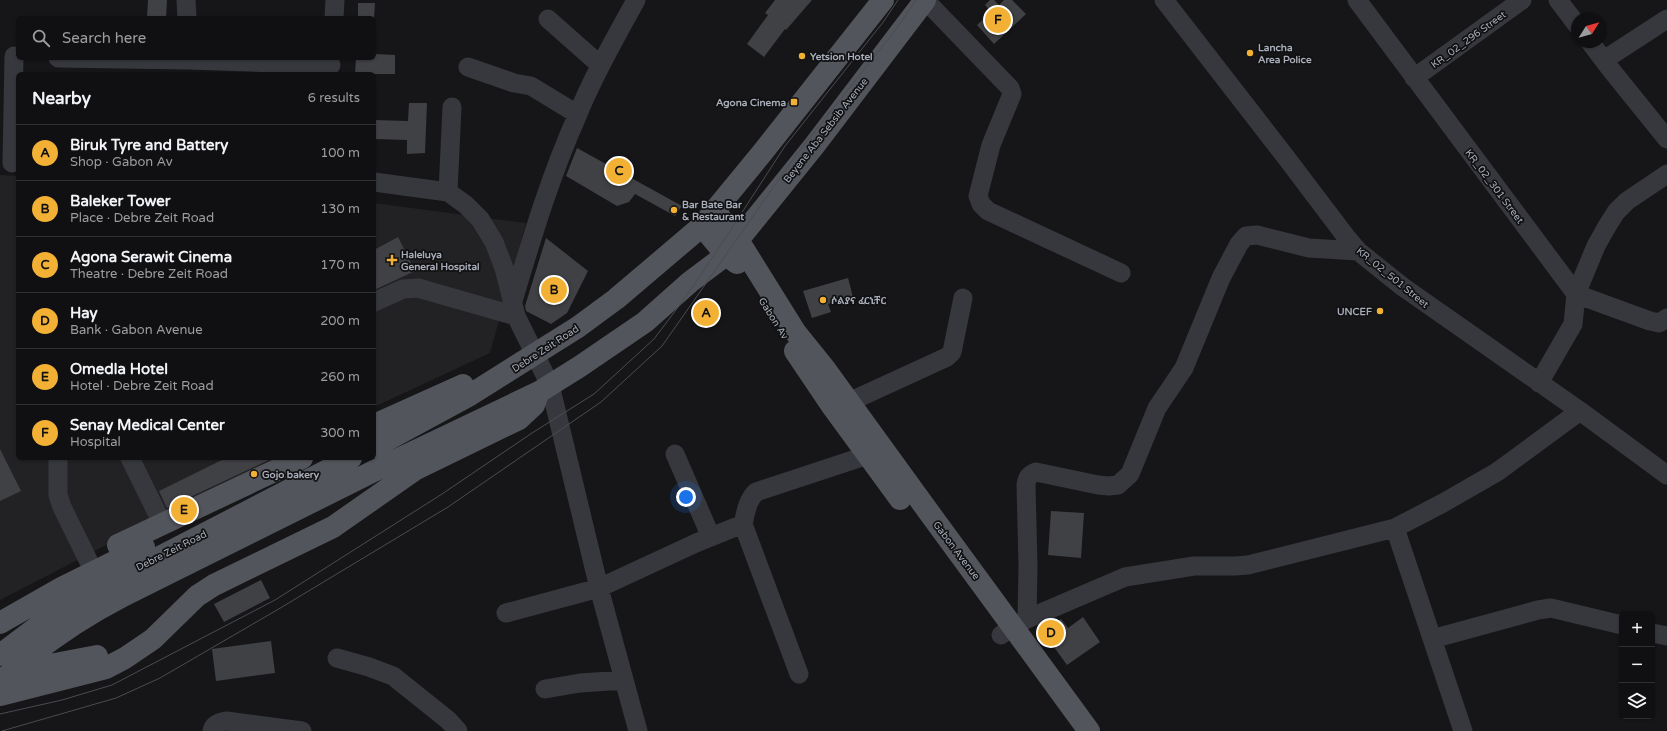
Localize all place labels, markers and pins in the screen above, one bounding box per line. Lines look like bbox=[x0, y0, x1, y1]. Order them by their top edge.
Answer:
pin: F bbox=[985, 5, 1011, 35]
place label: Lancha Area Police bbox=[1258, 42, 1312, 66]
marker: Lancha Area Police bbox=[1245, 48, 1255, 58]
marker: Yetsion Hotel bbox=[797, 51, 807, 61]
place label: Yetsion Hotel bbox=[810, 51, 873, 63]
place label: Agona Cinema bbox=[716, 97, 786, 109]
marker: Agona Cinema bbox=[789, 97, 799, 107]
pin: C bbox=[606, 156, 632, 186]
place label: Bar Bate Bar & Restaurant bbox=[682, 199, 744, 223]
marker: Bar Bate Bar & Restaurant bbox=[669, 205, 679, 215]
place label: Haleluya General Hospital bbox=[401, 249, 480, 273]
marker: Haleluya General Hospital bbox=[386, 254, 398, 266]
pin: B bbox=[541, 275, 567, 305]
marker: ሶልያና ፈርኒቸር bbox=[818, 295, 828, 305]
place label: ሶልያና ፈርኒቸር bbox=[831, 295, 886, 307]
pin: A bbox=[693, 298, 719, 328]
place label: UNCEF bbox=[1337, 306, 1372, 318]
marker: UNCEF bbox=[1375, 306, 1385, 316]
marker: Gojo bakery bbox=[249, 469, 259, 479]
place label: Gojo bakery bbox=[262, 469, 320, 481]
pin: E bbox=[171, 495, 197, 525]
pin: D bbox=[1038, 618, 1064, 648]

